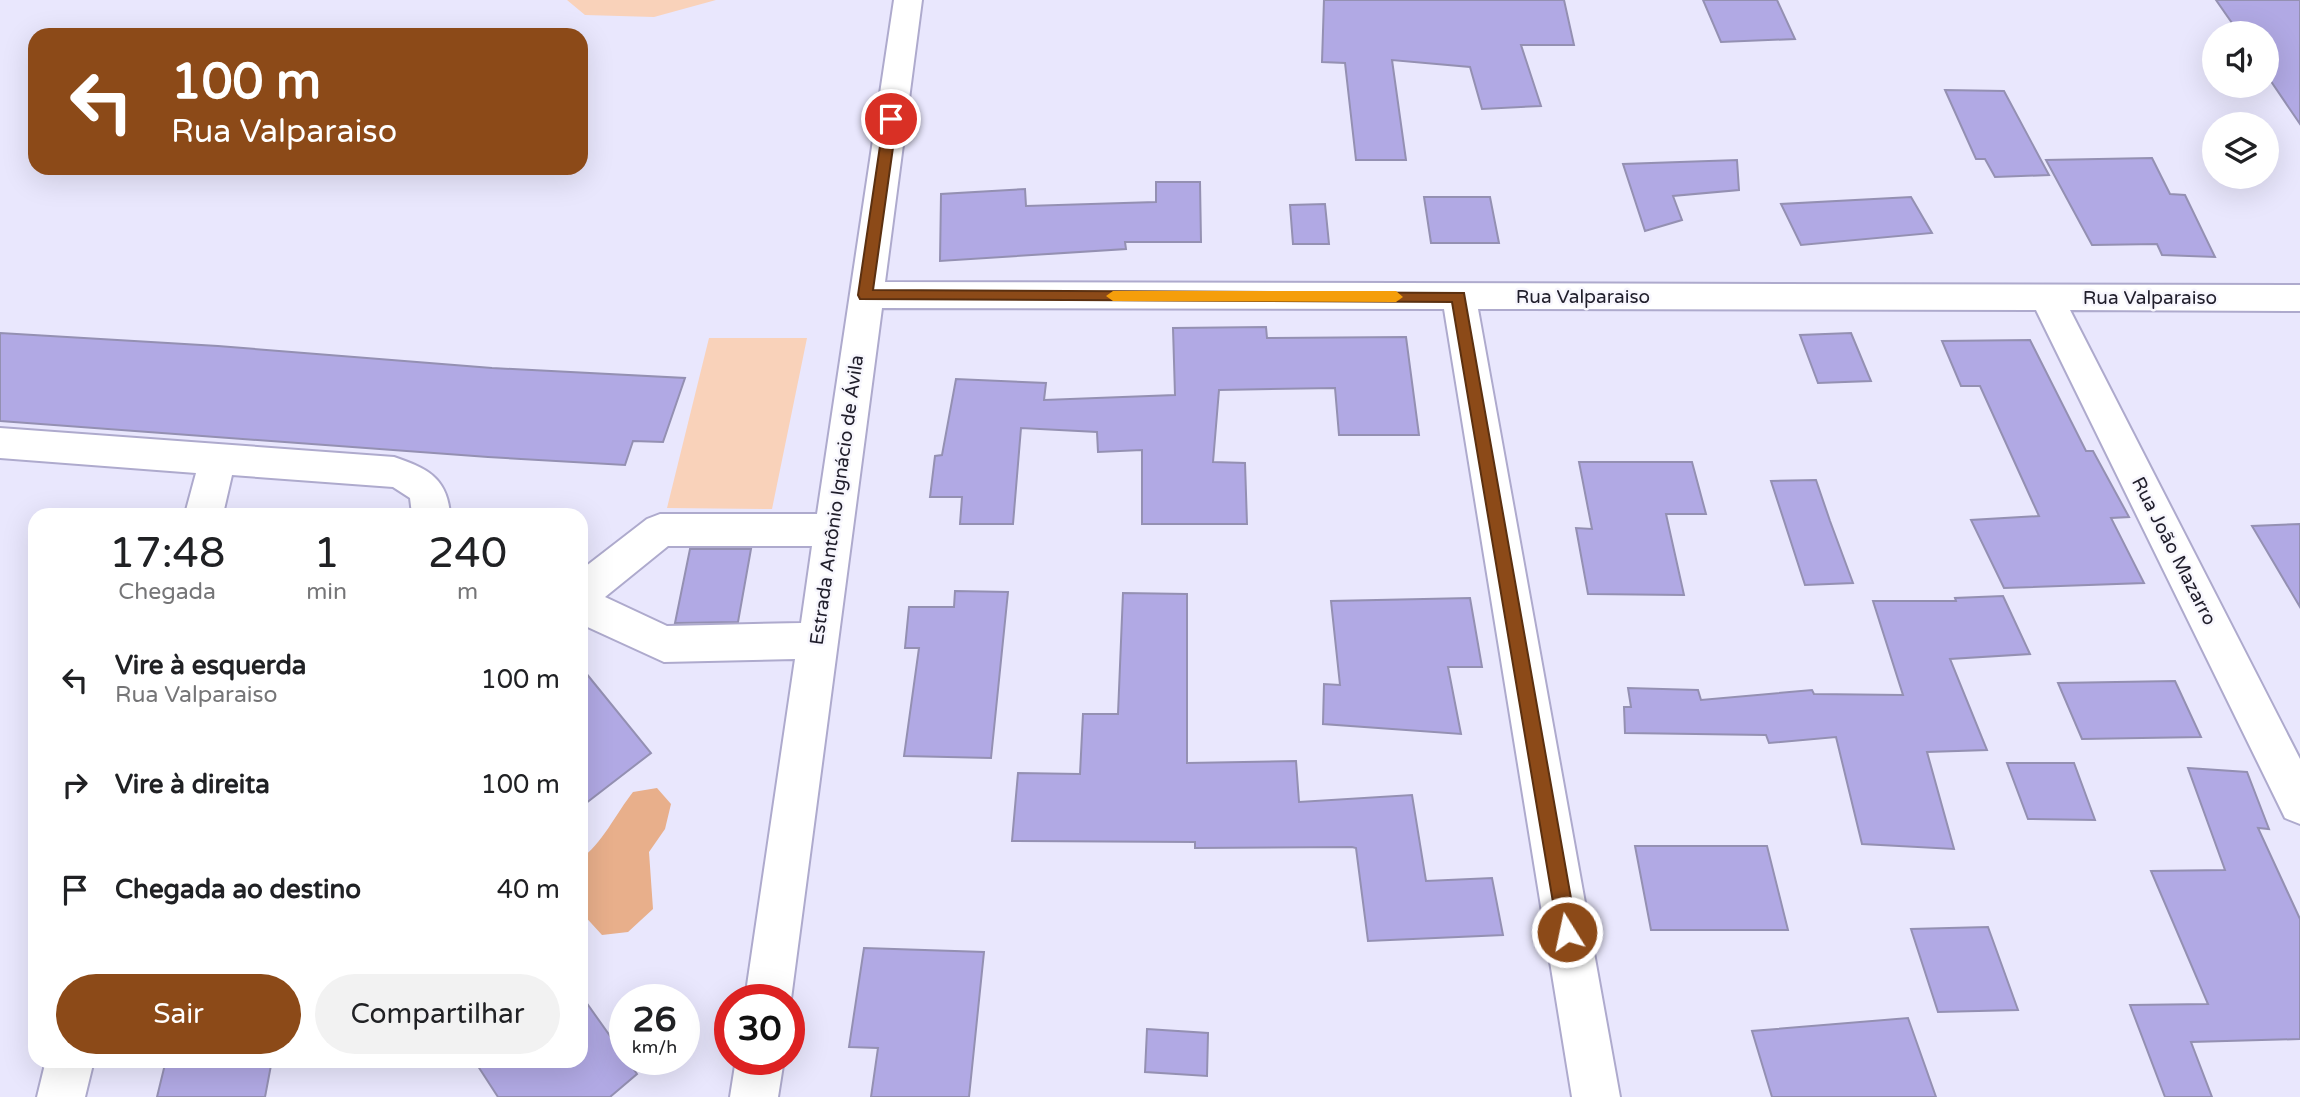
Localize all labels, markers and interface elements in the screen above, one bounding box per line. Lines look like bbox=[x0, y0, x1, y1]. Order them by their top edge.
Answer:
map controls bbox=[2202, 21, 2279, 189]
button: sound bbox=[2202, 21, 2279, 98]
text: 100 m bbox=[171, 53, 321, 112]
icon: left bbox=[56, 56, 147, 147]
pin bbox=[861, 89, 921, 149]
icon: arrive bbox=[872, 100, 910, 138]
button: layers bbox=[2202, 112, 2279, 189]
text: Rua Valparaiso bbox=[171, 113, 397, 151]
street label: Rua Valparaiso bbox=[1516, 286, 1650, 308]
street label: Rua Valparaiso bbox=[2083, 287, 2217, 309]
street label: Estrada Antônio Ignácio de Ávila bbox=[805, 353, 868, 647]
street label: Rua João Mazarro bbox=[2127, 473, 2221, 629]
text: 17:48 bbox=[109, 528, 225, 579]
text: 1 bbox=[313, 528, 340, 579]
text: 240 bbox=[428, 528, 507, 579]
text: Chegada bbox=[118, 578, 216, 606]
text: min bbox=[306, 578, 347, 606]
text: m bbox=[457, 578, 478, 606]
text: Vire à esquerda bbox=[115, 650, 306, 681]
icon: left bbox=[56, 661, 94, 699]
text: 100 m bbox=[480, 664, 560, 695]
text: Rua Valparaiso bbox=[115, 681, 278, 709]
icon: right bbox=[56, 766, 94, 804]
text: Vire à direita bbox=[115, 769, 270, 800]
text: 100 m bbox=[480, 769, 560, 800]
icon: arrive bbox=[56, 871, 94, 909]
text: Chegada ao destino bbox=[115, 874, 361, 905]
text: 40 m bbox=[497, 874, 560, 905]
position arrow bbox=[1530, 895, 1604, 969]
button: Sair bbox=[56, 974, 301, 1054]
button: Compartilhar bbox=[315, 974, 560, 1054]
speed limit sign: 30 bbox=[714, 984, 805, 1075]
text: 26 bbox=[633, 999, 676, 1041]
text: km/h bbox=[632, 1036, 677, 1058]

